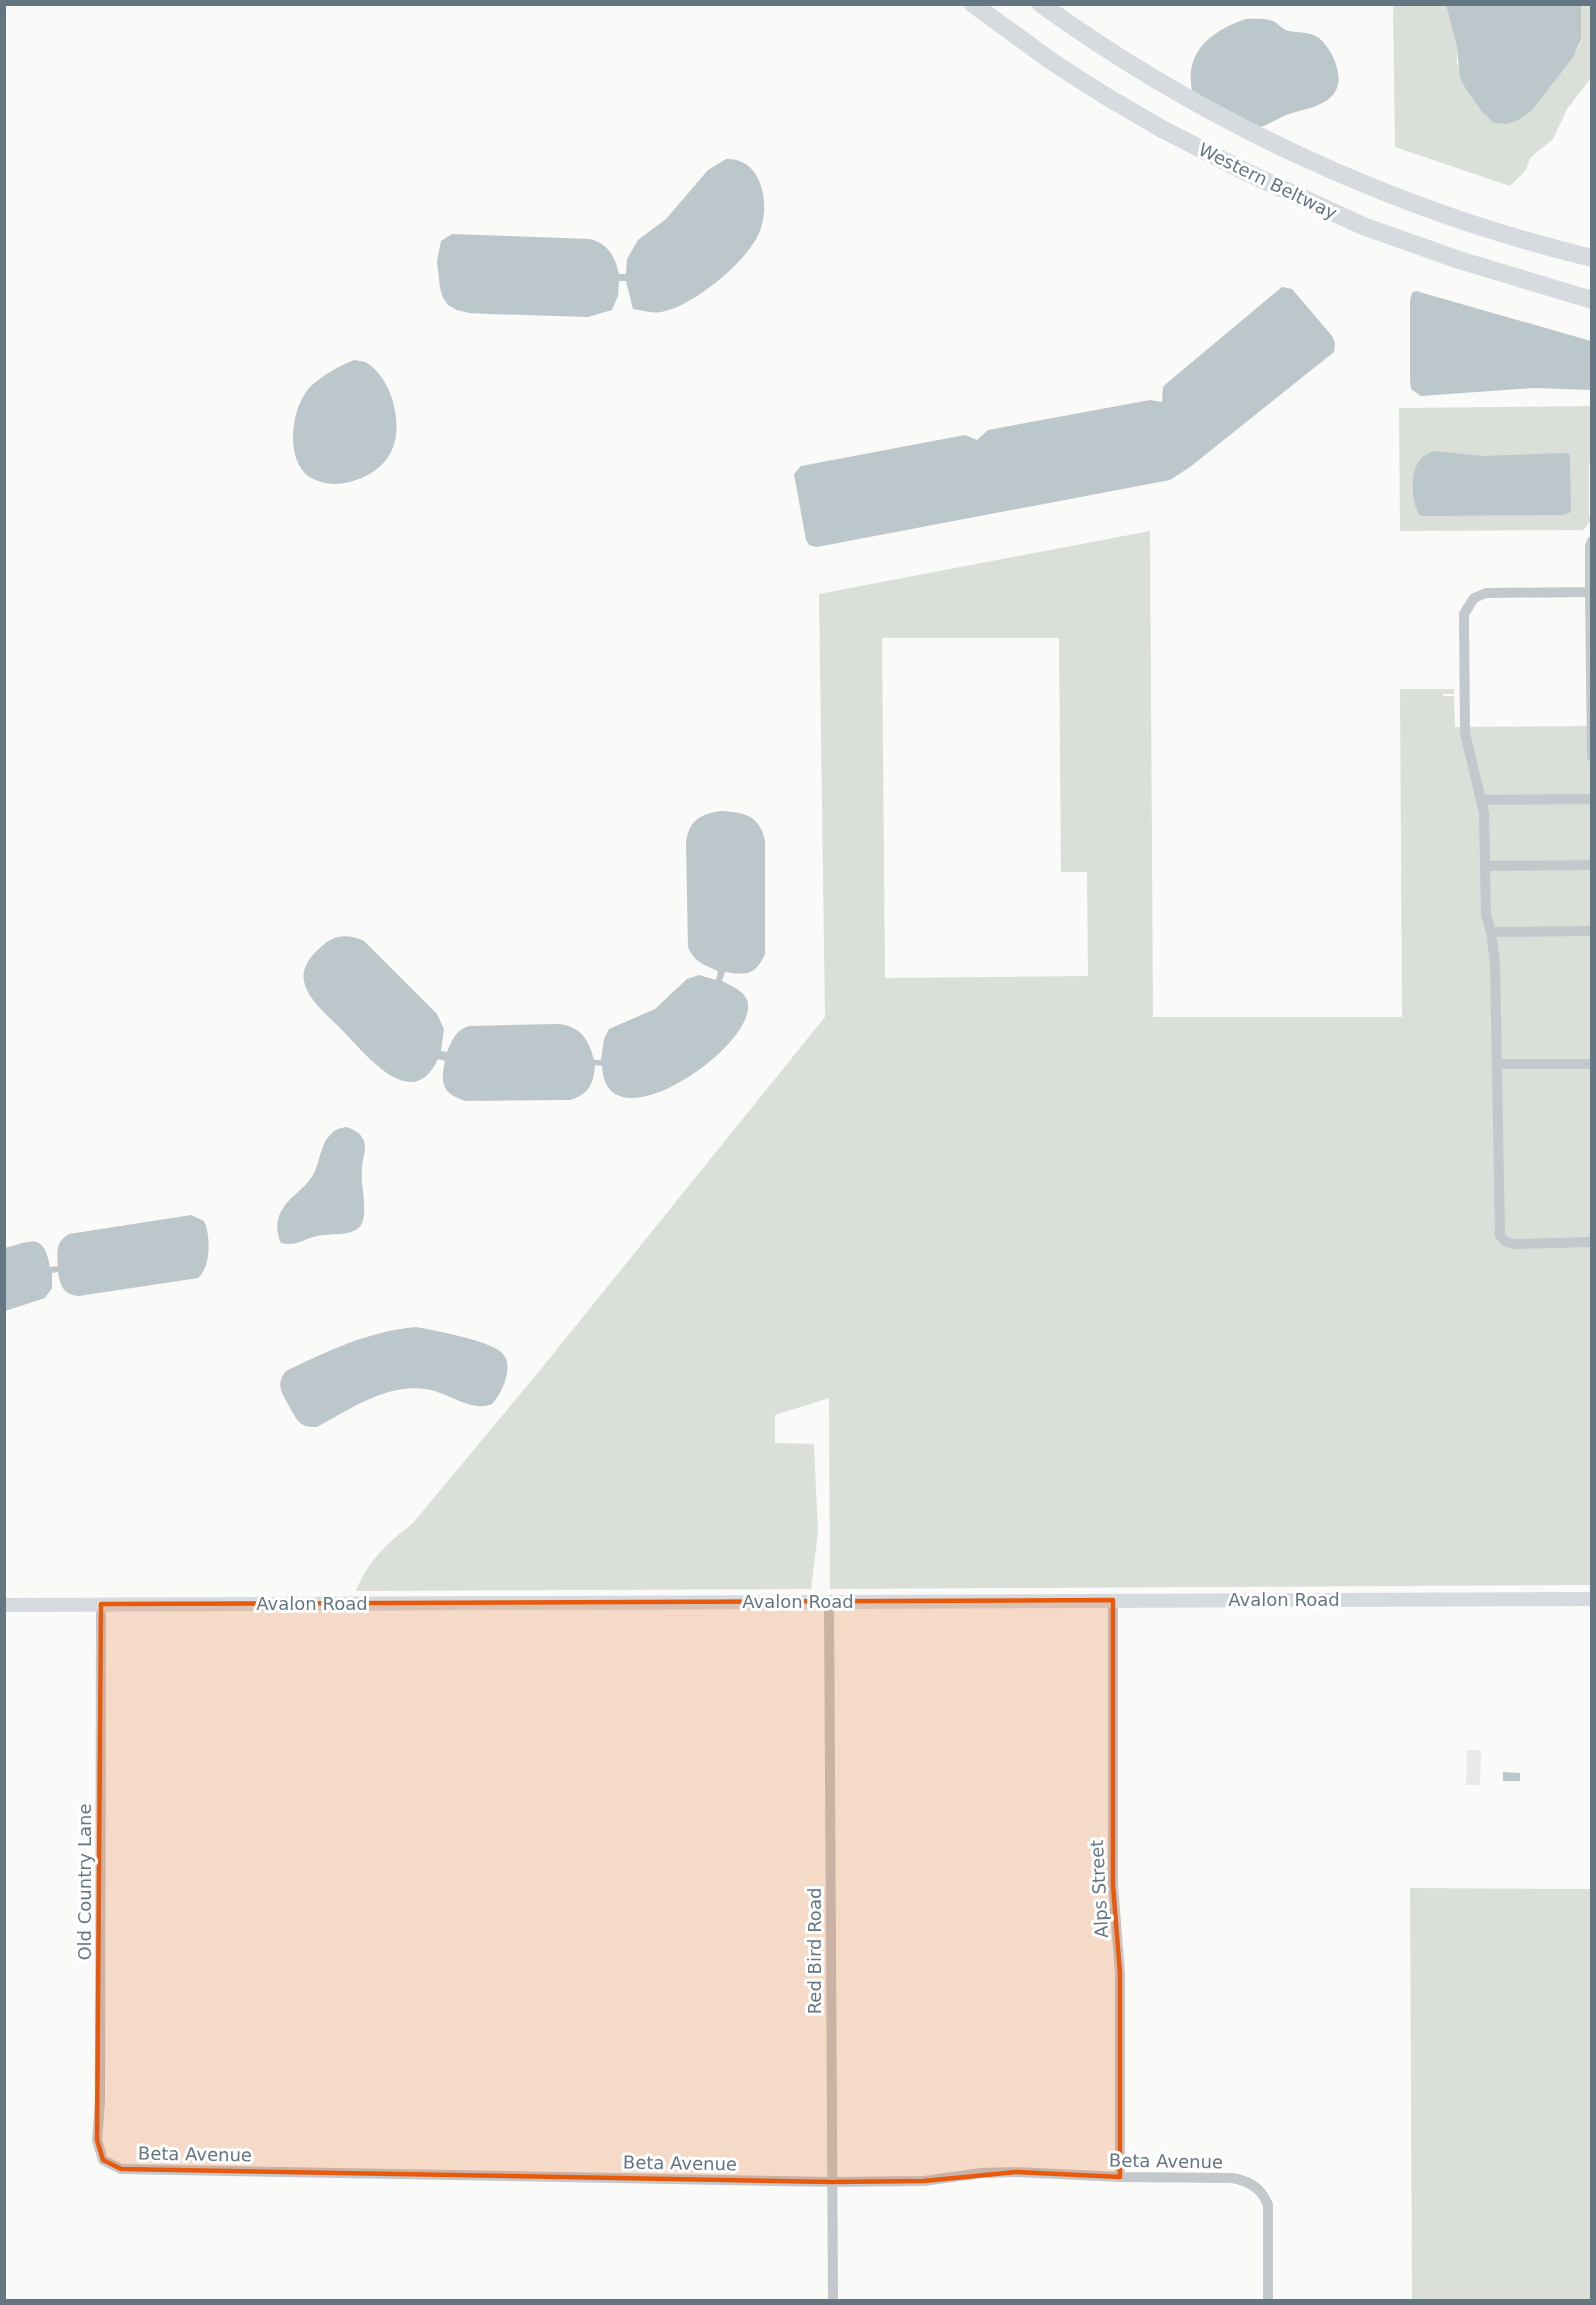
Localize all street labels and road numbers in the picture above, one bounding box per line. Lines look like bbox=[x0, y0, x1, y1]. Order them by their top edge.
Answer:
street label: Western Beltway bbox=[1195, 138, 1341, 224]
street label: Avalon Road bbox=[1228, 1589, 1340, 1610]
street label: Avalon Road bbox=[742, 1591, 854, 1612]
street label: Avalon Road bbox=[256, 1593, 368, 1614]
street label: Old Country Lane bbox=[74, 1803, 95, 1961]
street label: Alps Street bbox=[1086, 1839, 1112, 1939]
street label: Red Bird Road bbox=[804, 1888, 825, 2014]
street label: Beta Avenue bbox=[138, 2143, 252, 2165]
street label: Beta Avenue bbox=[1109, 2150, 1223, 2172]
street label: Beta Avenue bbox=[623, 2152, 737, 2174]

